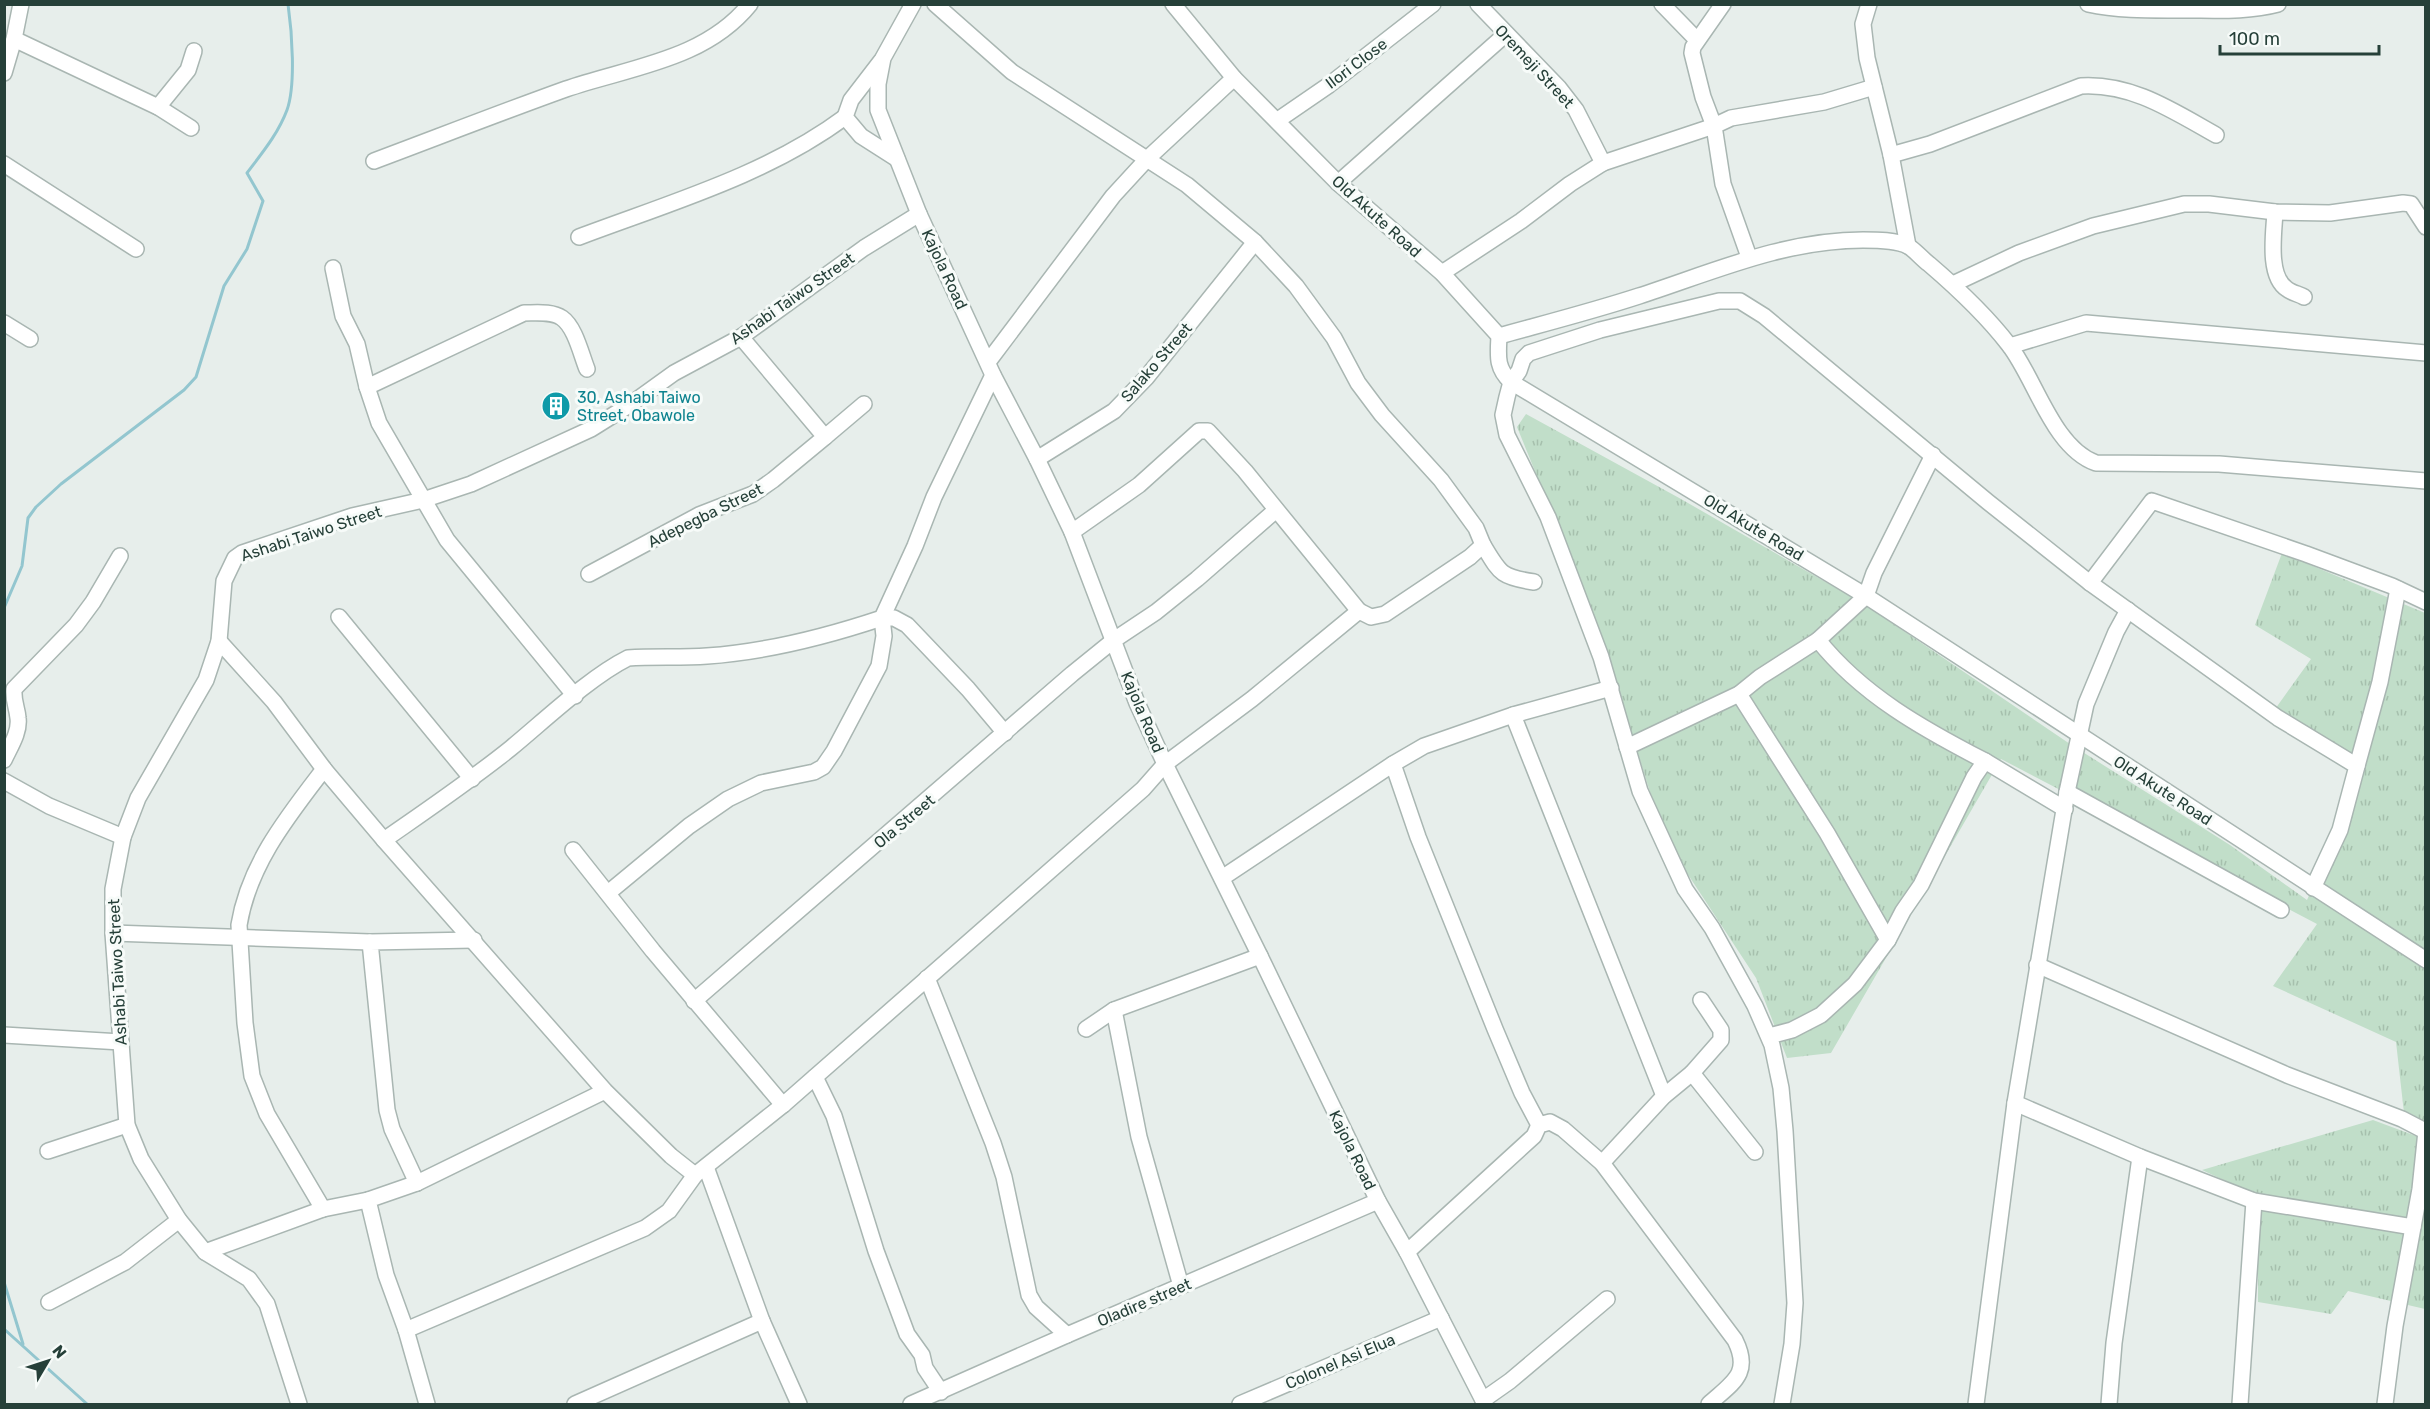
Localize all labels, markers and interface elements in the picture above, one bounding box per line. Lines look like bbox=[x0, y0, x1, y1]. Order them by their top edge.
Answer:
scale bar bbox=[2220, 18, 2379, 56]
street label: Oremeji Street bbox=[1491, 21, 1578, 112]
text: 100 m bbox=[2229, 28, 2280, 50]
street label: Ilori Close bbox=[1322, 34, 1391, 93]
street label: Old Akute Road bbox=[1328, 171, 1425, 261]
street label: Kajola Road bbox=[918, 226, 971, 312]
street label: Ashabi Taiwo Street bbox=[727, 249, 858, 348]
street label: Salako Street bbox=[1117, 319, 1196, 406]
place label: 30, Ashabi Taiwo Street, Obawole bbox=[577, 388, 701, 425]
building icon: 30, Ashabi Taiwo Street, Obawole bbox=[540, 390, 572, 422]
street label: Adepegba Street bbox=[645, 479, 766, 552]
street label: Old Akute Road bbox=[1700, 490, 1807, 565]
street label: Ashabi Taiwo Street bbox=[238, 502, 384, 565]
street label: Kajola Road bbox=[1117, 669, 1168, 756]
street label: Old Akute Road bbox=[2110, 752, 2215, 829]
street label: Ola Street bbox=[870, 790, 939, 852]
street label: Ashabi Taiwo Street bbox=[104, 898, 131, 1046]
street label: Kajola Road bbox=[1325, 1107, 1380, 1193]
street label: Oladire street bbox=[1094, 1274, 1194, 1331]
street label: Colonel Asi Elua bbox=[1282, 1330, 1398, 1393]
north arrow bbox=[18, 1331, 78, 1391]
text: N bbox=[48, 1341, 70, 1362]

